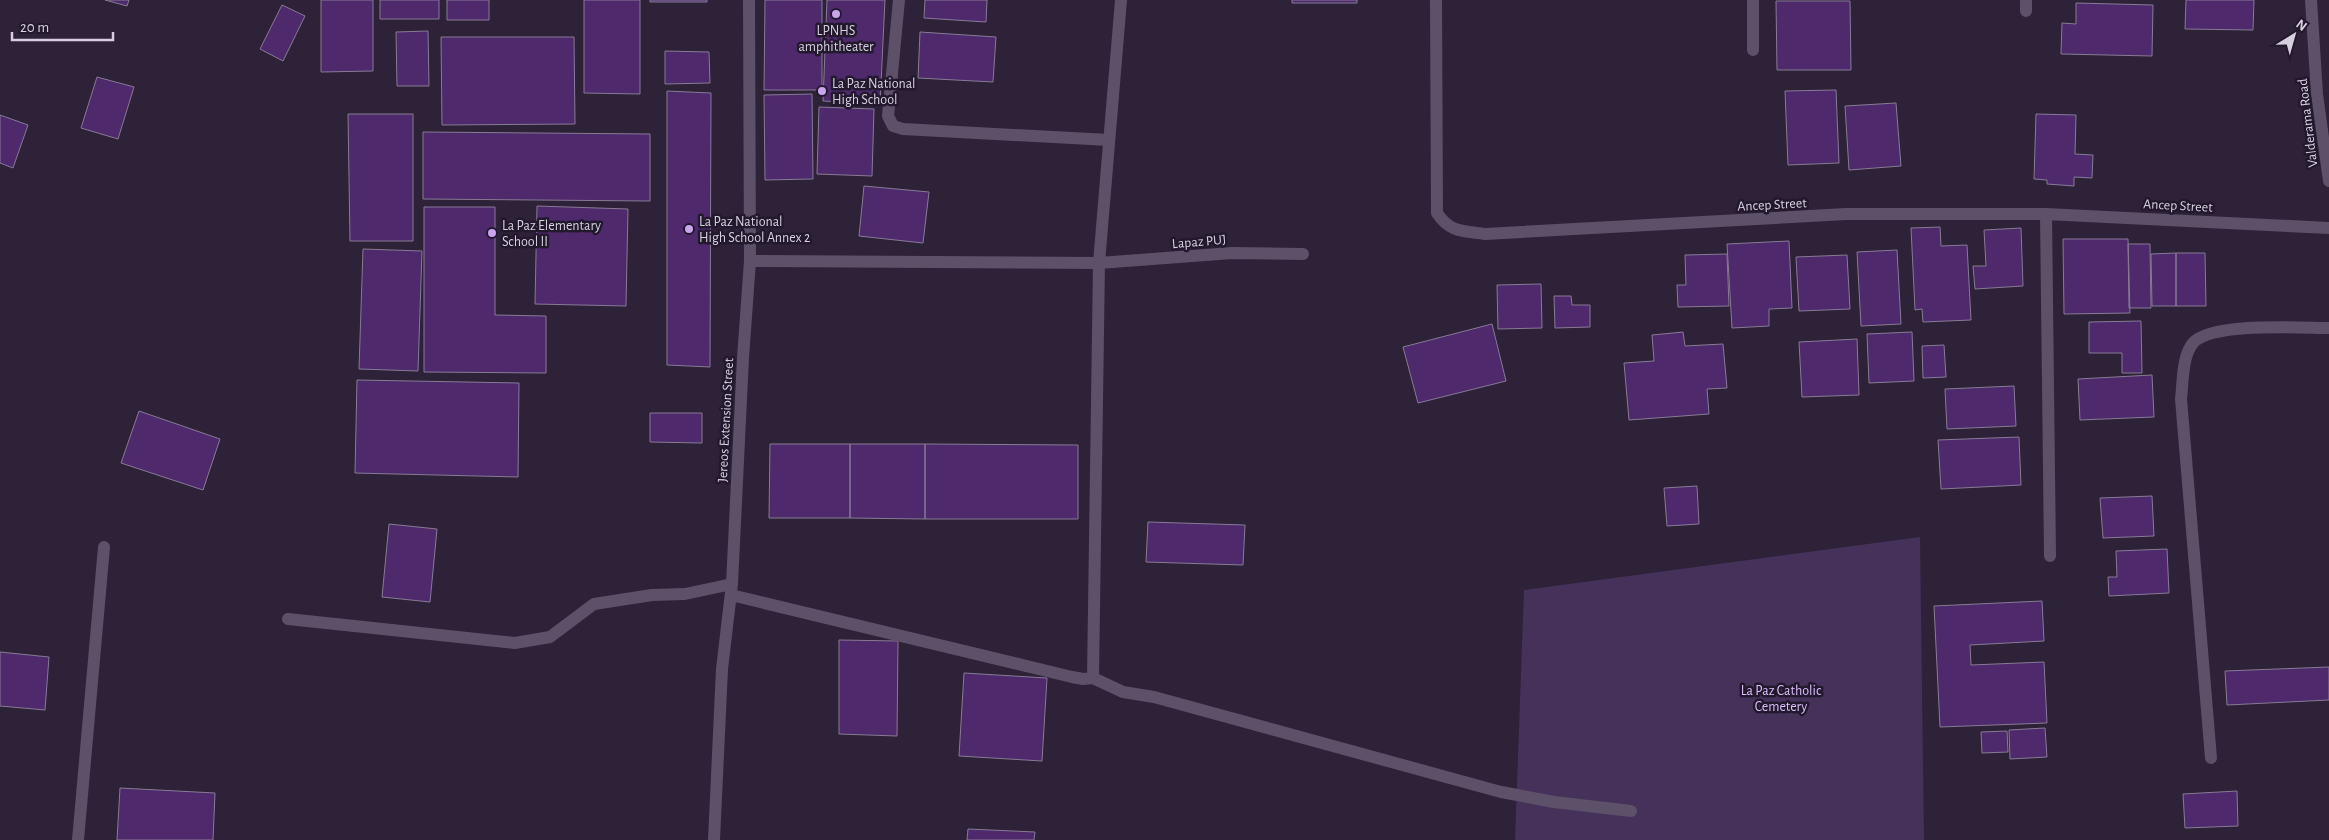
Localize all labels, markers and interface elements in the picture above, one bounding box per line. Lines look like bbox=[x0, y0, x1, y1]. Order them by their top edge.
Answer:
marker: LPNHS amphitheater bbox=[830, 8, 842, 20]
scale bar bbox=[12, 10, 114, 42]
north arrow bbox=[2269, 10, 2319, 60]
text: N bbox=[2293, 17, 2309, 34]
text: 20 m bbox=[20, 20, 49, 35]
place label: LPNHS amphitheater bbox=[798, 24, 874, 54]
place label: La Paz National High School bbox=[832, 77, 916, 107]
street label: Valderama Road bbox=[2296, 78, 2320, 168]
marker: La Paz National High School bbox=[816, 85, 828, 97]
street label: Ancep Street bbox=[1737, 196, 1808, 214]
street label: Ancep Street bbox=[2143, 197, 2214, 215]
place label: La Paz National High School Annex 2 bbox=[699, 215, 810, 245]
place label: La Paz Elementary School II bbox=[502, 219, 601, 249]
marker: La Paz National High School Annex 2 bbox=[683, 223, 695, 235]
marker: La Paz Elementary School II bbox=[486, 227, 498, 239]
street label: Lapaz PUJ bbox=[1171, 233, 1227, 251]
street label: Jereos Extension Street bbox=[716, 357, 736, 483]
park label: La Paz Catholic Cemetery bbox=[1741, 684, 1822, 714]

